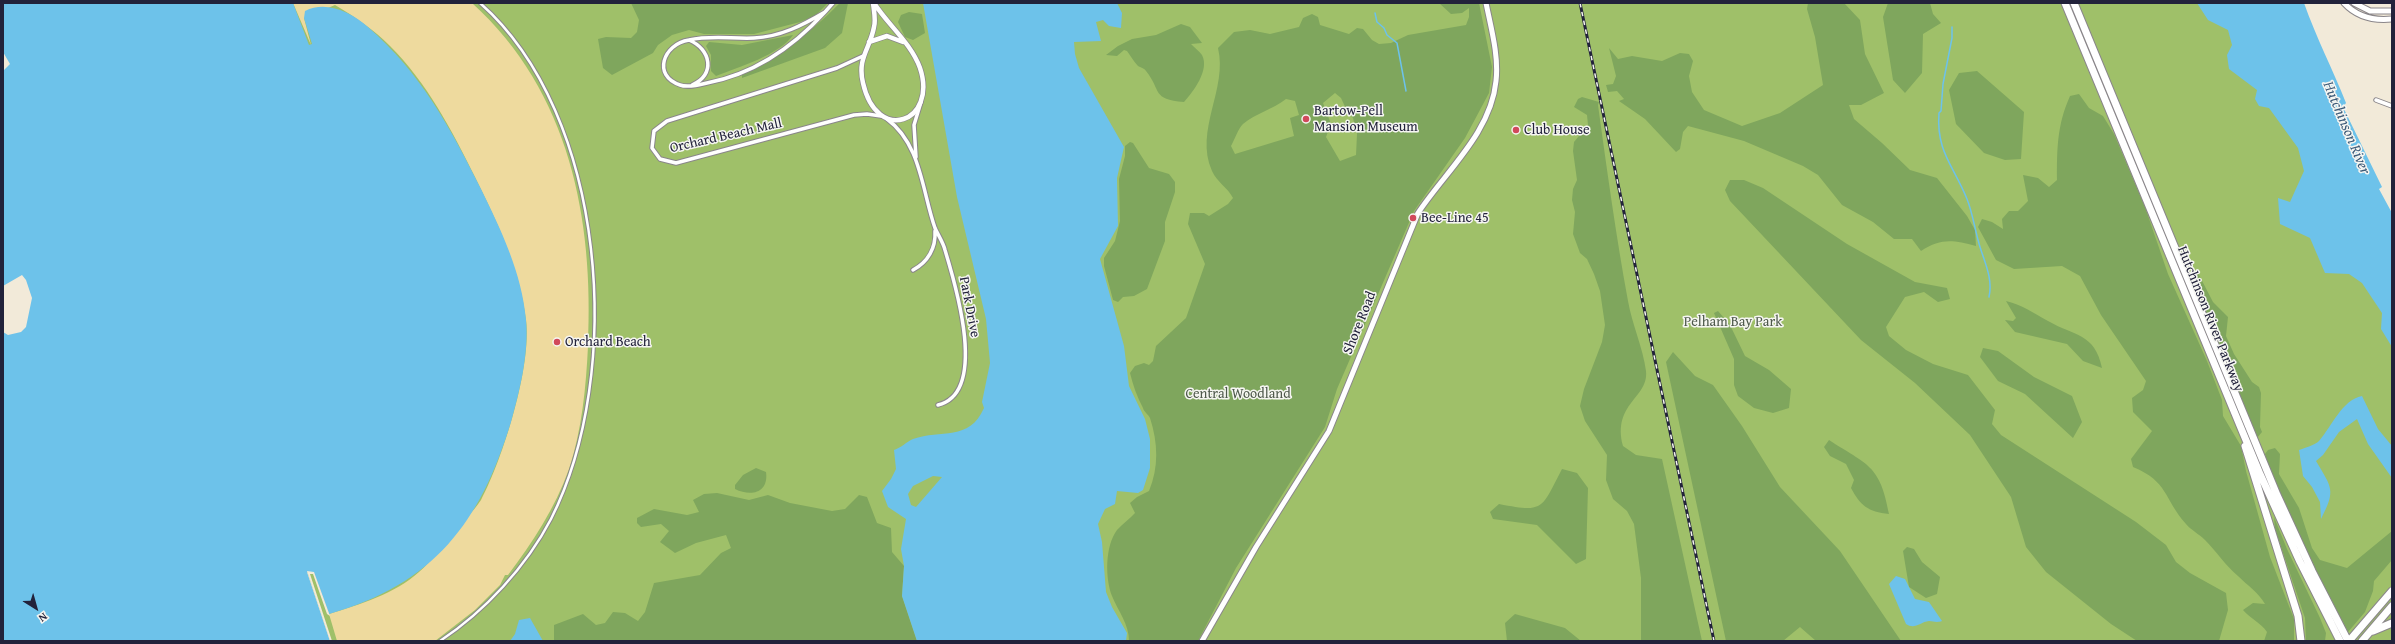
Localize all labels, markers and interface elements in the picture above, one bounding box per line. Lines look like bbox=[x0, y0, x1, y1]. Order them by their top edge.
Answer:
water label: Hutchinson River bbox=[2318, 79, 2374, 177]
place label: Bartow-Pell Mansion Museum bbox=[1314, 103, 1418, 136]
marker: Bartow-Pell Mansion Museum bbox=[1301, 114, 1311, 124]
street label: Orchard Beach Mall bbox=[668, 115, 784, 157]
place label: Club House bbox=[1524, 122, 1590, 138]
marker: Club House bbox=[1511, 125, 1521, 135]
place label: Bee-Line 45 bbox=[1421, 210, 1489, 226]
marker: Bee-Line 45 bbox=[1408, 213, 1418, 223]
street label: Hutchinson River Parkway bbox=[2173, 244, 2247, 394]
street label: Park Drive bbox=[955, 275, 983, 339]
street label: Shore Road bbox=[1340, 289, 1380, 357]
park label: Pelham Bay Park bbox=[1684, 314, 1782, 330]
place label: Orchard Beach bbox=[565, 334, 651, 350]
marker: Orchard Beach bbox=[552, 337, 562, 347]
park label: Central Woodland bbox=[1185, 386, 1291, 402]
north arrow bbox=[16, 588, 56, 628]
text: N bbox=[35, 609, 51, 626]

